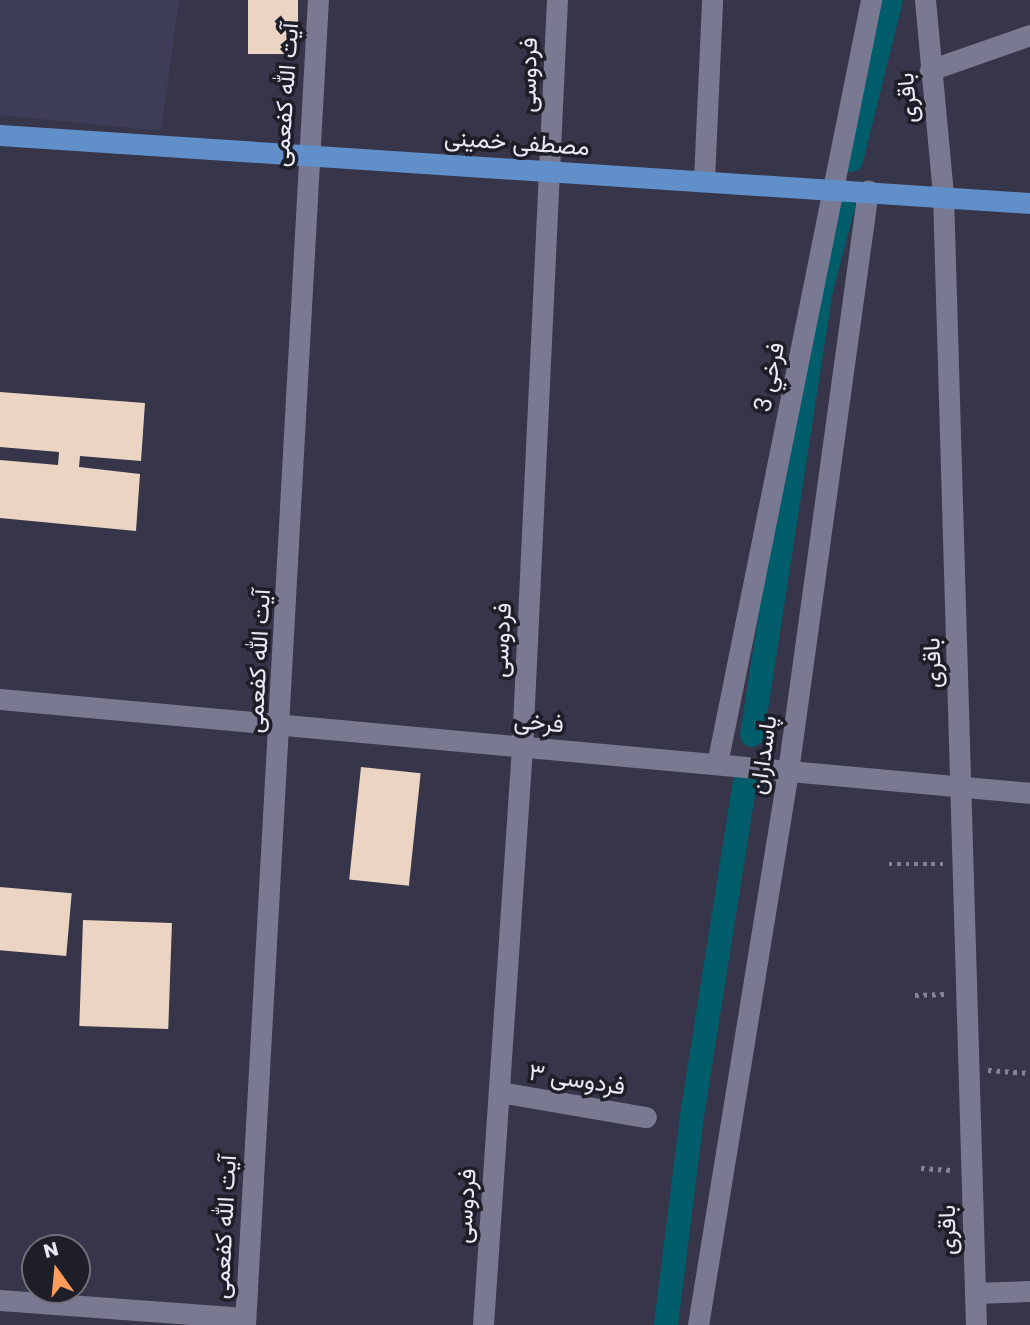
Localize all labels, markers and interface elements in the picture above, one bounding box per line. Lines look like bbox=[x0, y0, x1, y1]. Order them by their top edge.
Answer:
street label: آیت الله کفعمی bbox=[266, 22, 304, 168]
street label: فردوسی bbox=[513, 37, 543, 113]
street label: باقری bbox=[890, 72, 924, 124]
street label: مصطفی خمینی bbox=[443, 123, 591, 161]
street label: فرخي 3 bbox=[748, 339, 790, 415]
street label: آیت الله کفعمی bbox=[240, 588, 276, 734]
street label: فردوسی bbox=[485, 602, 517, 678]
street label: باقری bbox=[917, 637, 947, 689]
street label: فرخی bbox=[513, 705, 565, 739]
street label: پاسداران bbox=[743, 714, 783, 796]
street label: فردوسی ۳ bbox=[527, 1057, 627, 1101]
street label: آیت الله کفعمی bbox=[206, 1154, 242, 1300]
street label: فردوسی bbox=[448, 1168, 482, 1244]
street label: باقری bbox=[932, 1204, 962, 1256]
north arrow bbox=[21, 1234, 91, 1304]
text: N bbox=[41, 1235, 61, 1265]

